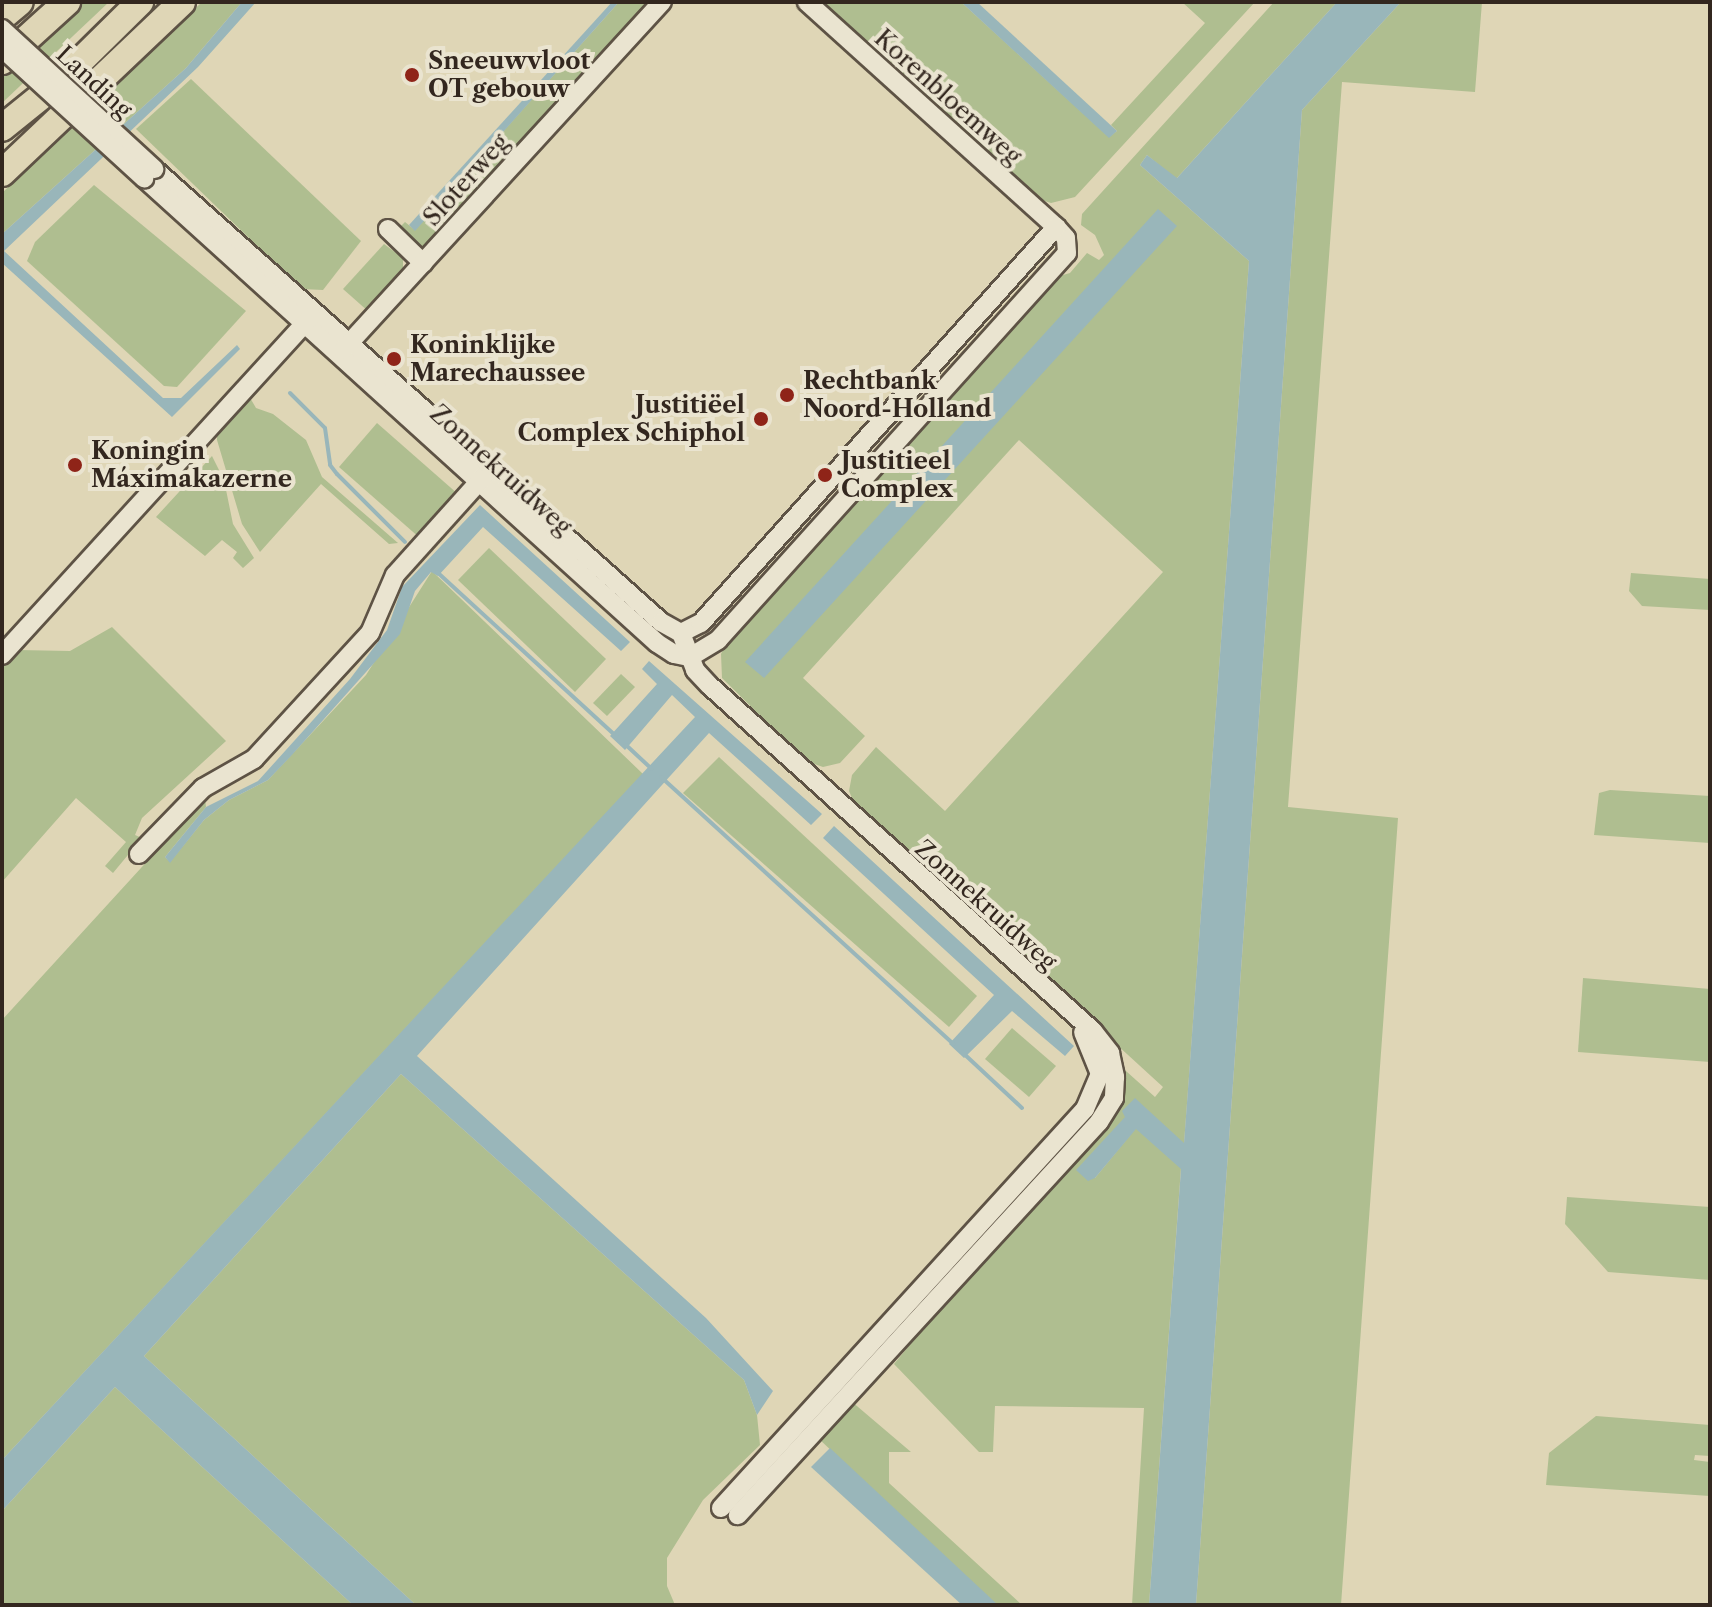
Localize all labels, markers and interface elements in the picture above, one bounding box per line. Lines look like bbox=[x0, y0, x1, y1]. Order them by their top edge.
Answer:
street label: Korenbloemweg bbox=[869, 24, 1027, 170]
street label: Landing bbox=[50, 40, 138, 124]
place label: Sneeuwvloot OT gebouw bbox=[428, 47, 590, 103]
marker: Sneeuwvloot OT gebouw bbox=[403, 66, 421, 84]
street label: Sloterweg bbox=[417, 128, 515, 232]
place label: Koninklijke Marechaussee bbox=[410, 331, 585, 387]
marker: Koninklijke Marechaussee bbox=[385, 350, 403, 368]
place label: Rechtbank Noord-Holland bbox=[803, 367, 992, 423]
marker: Rechtbank Noord-Holland bbox=[778, 386, 796, 404]
place label: Justitiëel Complex Schiphol bbox=[517, 391, 745, 447]
street label: Zonnekruidweg bbox=[424, 399, 578, 541]
marker: Justitiëel Complex Schiphol bbox=[752, 410, 770, 428]
place label: Koningin Máximakazerne bbox=[91, 437, 292, 493]
place label: Justitieel Complex bbox=[841, 447, 953, 503]
marker: Koningin Máximakazerne bbox=[66, 456, 84, 474]
marker: Justitieel Complex bbox=[816, 466, 834, 484]
street label: Zonnekruidweg bbox=[909, 834, 1063, 976]

